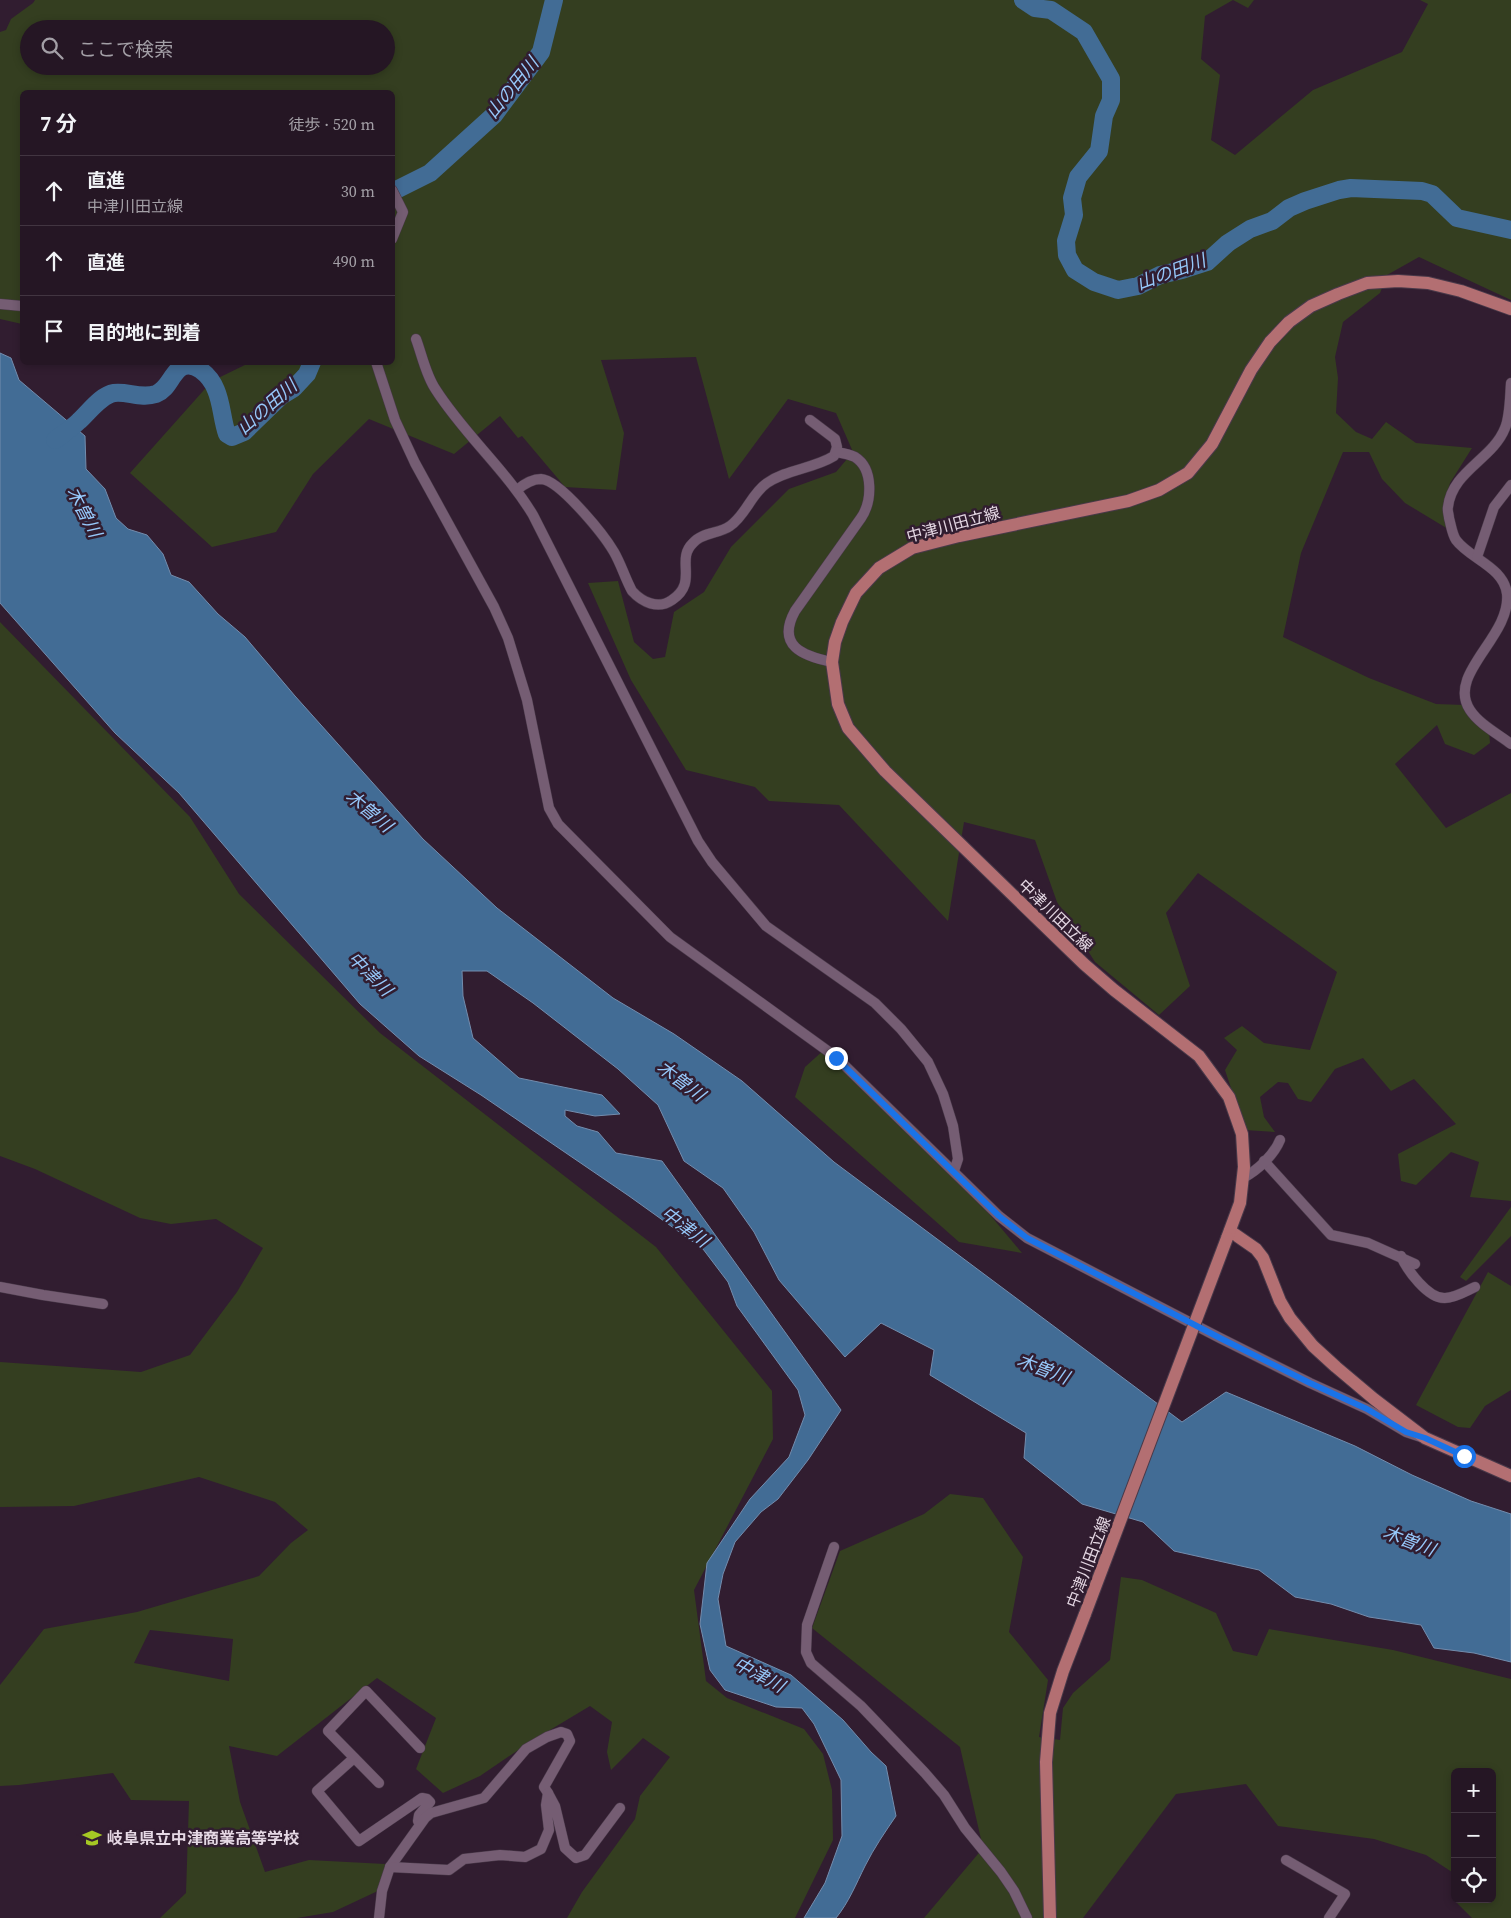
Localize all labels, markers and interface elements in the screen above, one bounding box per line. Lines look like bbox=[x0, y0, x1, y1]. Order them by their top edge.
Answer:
search box bbox=[20, 20, 395, 75]
icon: search bbox=[38, 34, 66, 62]
text: ここで検索 bbox=[78, 36, 173, 62]
water label: 山の田川 bbox=[479, 50, 545, 124]
text: 7 分 bbox=[40, 109, 77, 138]
text: 徒歩 · 520 m bbox=[289, 113, 375, 135]
text: 直進 bbox=[87, 167, 125, 193]
icon: ahead bbox=[40, 177, 68, 205]
text: 30 m bbox=[341, 180, 375, 202]
text: 中津川田立線 bbox=[87, 195, 183, 217]
icon: ahead bbox=[40, 247, 68, 275]
water label: 山の田川 bbox=[1133, 247, 1211, 296]
text: 直進 bbox=[87, 249, 125, 275]
text: 490 m bbox=[333, 250, 375, 272]
icon: arrive bbox=[40, 317, 68, 345]
text: 目的地に到着 bbox=[87, 319, 201, 345]
water label: 山の田川 bbox=[231, 372, 304, 440]
water label: 木曽川 bbox=[61, 482, 109, 543]
street label: 中津川田立線 bbox=[904, 501, 1002, 547]
water label: 木曽川 bbox=[341, 784, 400, 839]
street label: 中津川田立線 bbox=[1014, 874, 1098, 956]
water label: 中津川 bbox=[342, 946, 400, 1003]
route end bbox=[825, 1047, 848, 1070]
water label: 木曽川 bbox=[652, 1054, 712, 1108]
water label: 中津川 bbox=[656, 1200, 716, 1254]
water label: 木曽川 bbox=[1013, 1347, 1075, 1391]
route start bbox=[1453, 1445, 1476, 1468]
street label: 中津川田立線 bbox=[1061, 1513, 1115, 1611]
water label: 木曽川 bbox=[1379, 1519, 1441, 1563]
water label: 中津川 bbox=[730, 1651, 791, 1699]
map controls bbox=[1451, 1768, 1496, 1903]
button: + bbox=[1451, 1768, 1496, 1813]
button: − bbox=[1451, 1813, 1496, 1858]
school or university icon: 岐阜県立中津商業高等学校 bbox=[81, 1827, 103, 1849]
place label: 岐阜県立中津商業高等学校 bbox=[107, 1827, 299, 1849]
button: locate bbox=[1451, 1858, 1496, 1903]

